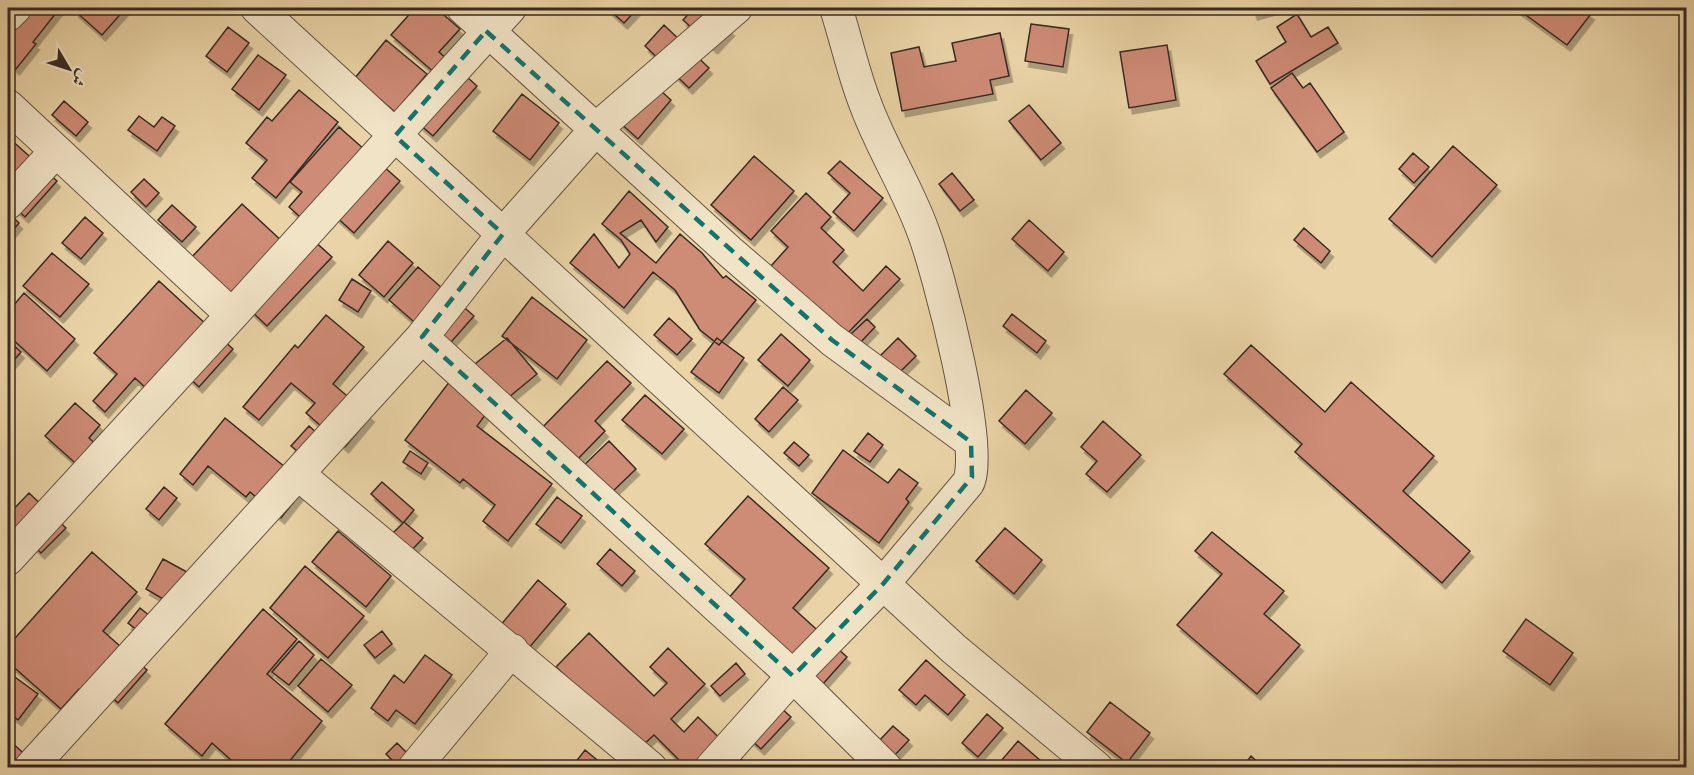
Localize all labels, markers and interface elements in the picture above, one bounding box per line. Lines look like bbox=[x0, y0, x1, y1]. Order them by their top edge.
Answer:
north arrow bbox=[39, 39, 99, 99]
text: ش bbox=[67, 65, 93, 90]

